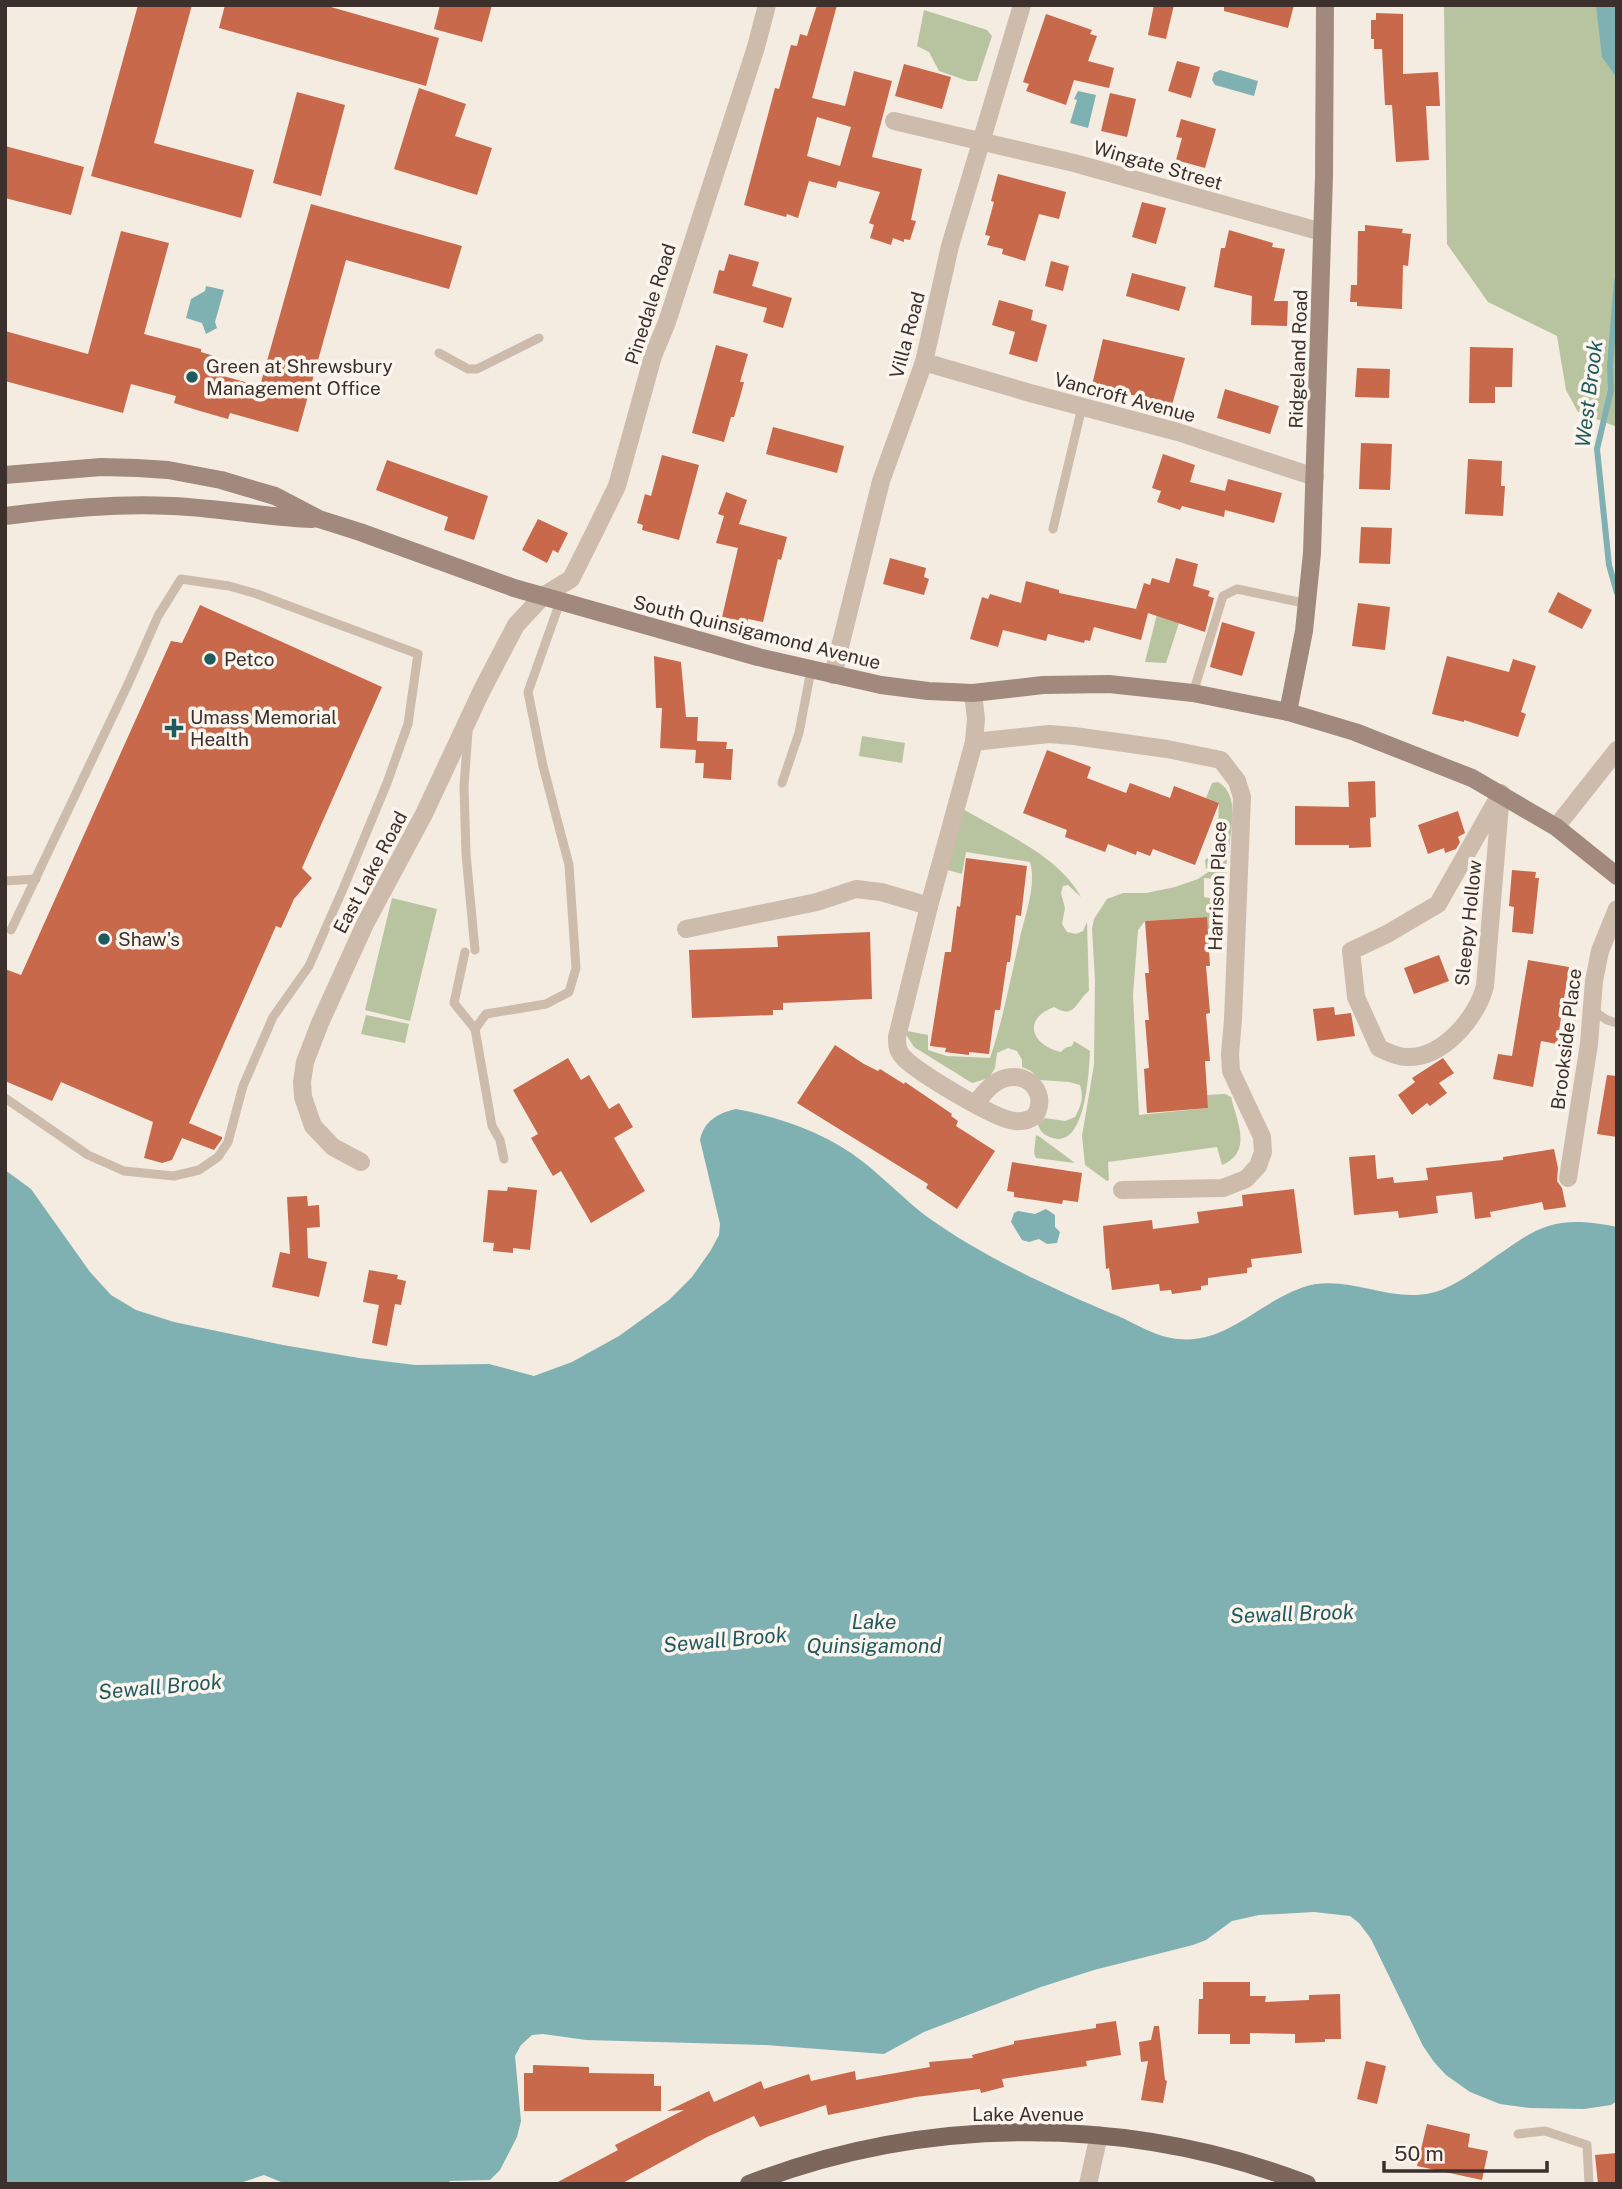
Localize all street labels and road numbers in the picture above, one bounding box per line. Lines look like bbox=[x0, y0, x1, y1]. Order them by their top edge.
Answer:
street label: Wingate Street bbox=[1091, 136, 1225, 194]
street label: Pinedale Road bbox=[620, 241, 680, 367]
street label: Villa Road bbox=[885, 289, 929, 381]
street label: Ridgeland Road bbox=[1285, 289, 1311, 429]
street label: Vancroft Avenue bbox=[1052, 368, 1198, 426]
street label: South Quinsigamond Avenue bbox=[631, 591, 883, 673]
street label: East Lake Road bbox=[329, 807, 411, 937]
street label: Harrison Place bbox=[1204, 821, 1230, 951]
street label: Sleepy Hollow bbox=[1450, 859, 1486, 987]
street label: Brookside Place bbox=[1546, 967, 1586, 1111]
street label: Lake Avenue bbox=[972, 2103, 1084, 2125]

